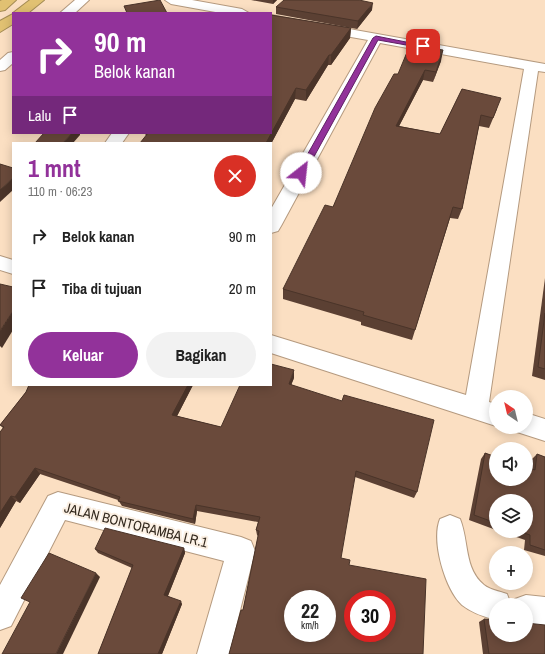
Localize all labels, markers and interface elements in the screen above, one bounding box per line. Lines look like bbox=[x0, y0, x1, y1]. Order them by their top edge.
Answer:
text: 90 m bbox=[94, 23, 146, 61]
icon: right bbox=[28, 28, 80, 80]
pin bbox=[406, 29, 440, 63]
icon: arrive bbox=[412, 35, 434, 57]
text: Belok kanan bbox=[94, 59, 175, 84]
icon: arrive bbox=[59, 104, 81, 126]
text: Lalu bbox=[28, 105, 51, 126]
text: 1 mnt bbox=[28, 152, 81, 184]
position arrow bbox=[280, 152, 322, 194]
button: close bbox=[214, 155, 256, 197]
text: 110 m · 06:23 bbox=[28, 183, 92, 200]
icon: right bbox=[28, 225, 50, 247]
text: Belok kanan bbox=[62, 226, 134, 247]
text: 90 m bbox=[229, 226, 256, 247]
icon: arrive bbox=[28, 277, 50, 299]
text: Tiba di tujuan bbox=[62, 278, 142, 299]
text: 20 m bbox=[229, 278, 256, 299]
button: Keluar bbox=[28, 332, 138, 378]
button: Bagikan bbox=[146, 332, 256, 378]
north arrow bbox=[489, 390, 533, 434]
map controls bbox=[489, 390, 533, 642]
button: sound bbox=[489, 442, 533, 486]
button: layers bbox=[489, 494, 533, 538]
street label: JALAN BONTORAMBA LR.1 bbox=[62, 498, 210, 552]
button: + bbox=[489, 546, 533, 590]
speed limit sign: 30 bbox=[344, 590, 396, 642]
text: 22 bbox=[301, 597, 319, 624]
button: − bbox=[489, 598, 533, 642]
text: km/h bbox=[301, 619, 319, 632]

